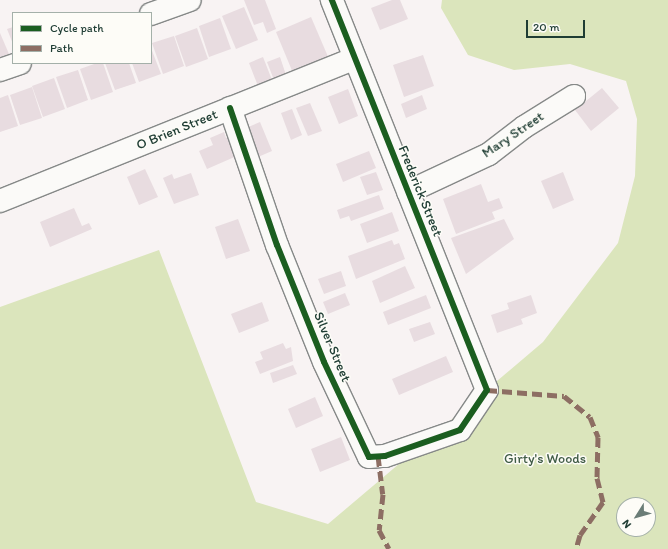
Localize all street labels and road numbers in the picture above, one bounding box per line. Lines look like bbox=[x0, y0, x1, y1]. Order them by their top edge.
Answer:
street label: O Brien Street bbox=[134, 106, 220, 154]
street label: Mary Street bbox=[479, 108, 547, 162]
street label: Frederick Street bbox=[394, 143, 446, 239]
street label: Silver Street bbox=[310, 310, 354, 384]

